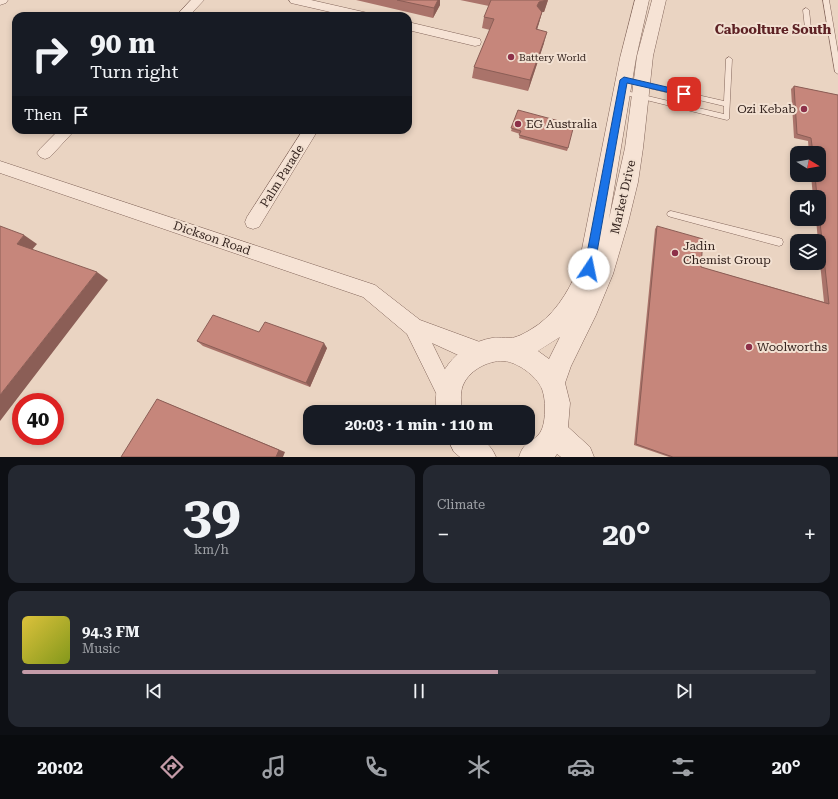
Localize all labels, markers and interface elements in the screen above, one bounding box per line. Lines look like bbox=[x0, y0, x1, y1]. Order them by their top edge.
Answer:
district label: Caboolture South bbox=[715, 22, 832, 37]
text: 90 m bbox=[90, 27, 155, 60]
icon: right bbox=[24, 28, 76, 80]
marker: Battery World bbox=[506, 52, 516, 62]
place label: Battery World bbox=[519, 52, 587, 63]
text: Turn right bbox=[90, 61, 178, 82]
pin bbox=[667, 77, 701, 111]
icon: arrive bbox=[673, 83, 695, 105]
place label: Ozi Kebab bbox=[737, 102, 796, 116]
icon: arrive bbox=[70, 104, 92, 126]
marker: Ozi Kebab bbox=[799, 104, 809, 114]
text: Then bbox=[24, 106, 62, 124]
place label: EG Australia bbox=[526, 117, 598, 131]
marker: EG Australia bbox=[513, 119, 523, 129]
street label: Palm Parade bbox=[257, 142, 307, 210]
north arrow bbox=[790, 146, 826, 182]
map controls bbox=[790, 146, 826, 270]
street label: Market Drive bbox=[608, 158, 638, 235]
button: sound bbox=[790, 190, 826, 226]
street label: Dickson Road bbox=[172, 218, 253, 258]
button: layers bbox=[790, 234, 826, 270]
place label: Jadin Chemist Group bbox=[683, 239, 771, 267]
position arrow bbox=[568, 248, 610, 290]
marker: Jadin Chemist Group bbox=[670, 248, 680, 258]
place label: Woolworths bbox=[757, 340, 828, 354]
marker: Woolworths bbox=[744, 342, 754, 352]
speed limit sign: 40 bbox=[12, 393, 64, 445]
text: 20:03 · 1 min · 110 m bbox=[345, 416, 493, 434]
text: 39 bbox=[182, 485, 241, 546]
text: Climate bbox=[437, 497, 485, 512]
text: 20° bbox=[602, 517, 651, 552]
text: − bbox=[437, 522, 449, 547]
text: + bbox=[804, 522, 816, 547]
text: km/h bbox=[194, 542, 229, 557]
text: 94.3 FM bbox=[82, 623, 139, 641]
text: Music bbox=[82, 641, 120, 656]
icon: previous bbox=[143, 680, 165, 702]
icon: pause bbox=[408, 680, 430, 702]
icon: next bbox=[673, 680, 695, 702]
icon: directions bbox=[158, 753, 186, 781]
icon: music bbox=[260, 753, 288, 781]
icon: phone bbox=[362, 753, 390, 781]
icon: climate bbox=[465, 753, 493, 781]
icon: car bbox=[567, 753, 595, 781]
icon: filters bbox=[669, 753, 697, 781]
text: 20:02 bbox=[37, 757, 83, 778]
text: 20° bbox=[772, 757, 801, 778]

